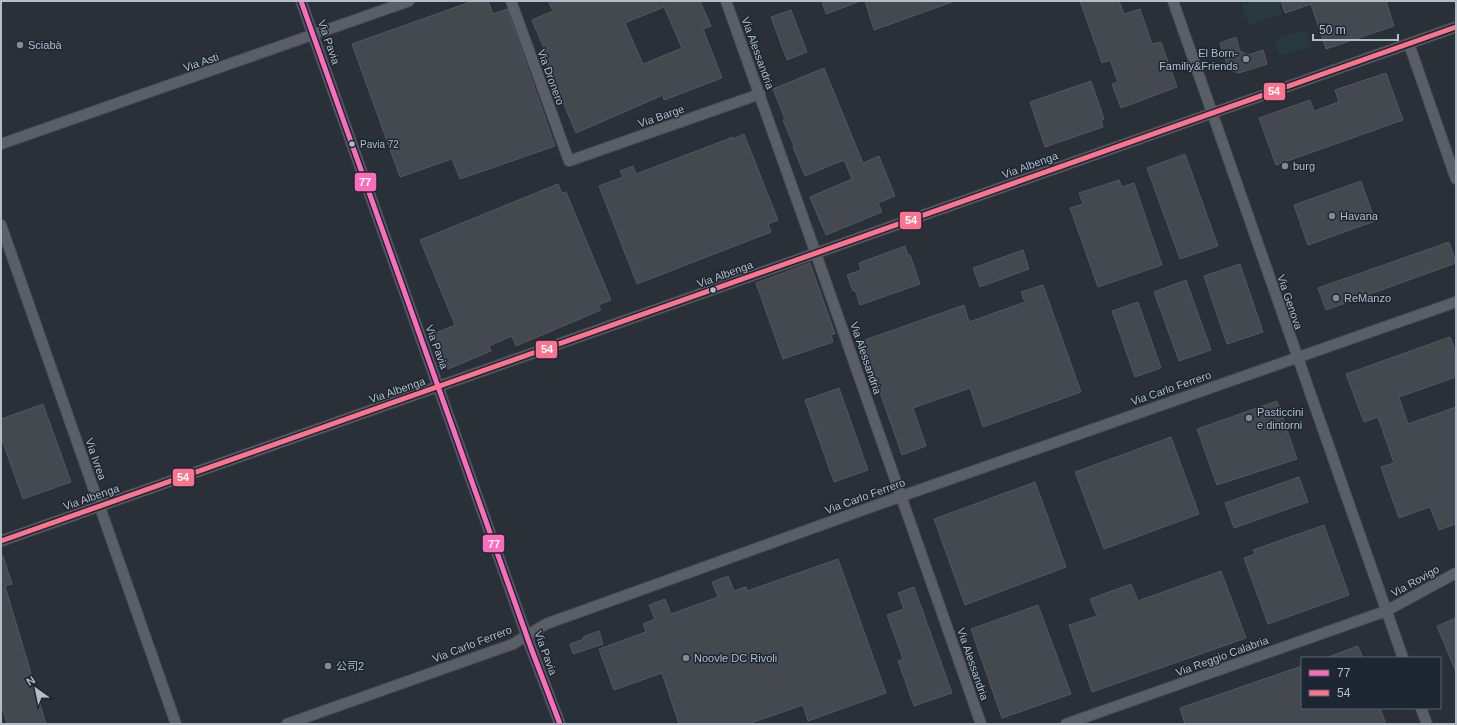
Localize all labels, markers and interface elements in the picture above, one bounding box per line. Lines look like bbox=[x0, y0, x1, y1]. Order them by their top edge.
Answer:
street label: Via Alessandria bbox=[739, 15, 777, 91]
scale bar bbox=[1313, 16, 1398, 42]
street label: Via Pavia bbox=[316, 18, 342, 67]
text: 50 m bbox=[1319, 23, 1346, 37]
place label: Sciabà bbox=[28, 39, 63, 51]
marker: Sciabà bbox=[15, 40, 25, 50]
street label: Via Dronero bbox=[535, 47, 567, 107]
place label: El Born- Familiy&Friends bbox=[1159, 47, 1238, 72]
street label: Via Asti bbox=[182, 50, 220, 74]
marker: El Born- Familiy&Friends bbox=[1241, 54, 1251, 64]
line badge: 54 bbox=[1263, 82, 1286, 101]
text: 54 bbox=[1268, 85, 1281, 97]
street label: Via Barge bbox=[636, 102, 686, 130]
marker: Pavia 72 bbox=[347, 139, 357, 149]
place label: Pavia 72 bbox=[360, 139, 399, 150]
street label: Via Albenga bbox=[1000, 149, 1060, 181]
place label: burg bbox=[1293, 160, 1315, 172]
marker: burg bbox=[1280, 161, 1290, 171]
line badge: 77 bbox=[354, 172, 377, 192]
text: 77 bbox=[359, 176, 371, 188]
place label: Havana bbox=[1340, 210, 1379, 222]
line badge: 54 bbox=[899, 211, 922, 230]
marker: Havana bbox=[1327, 211, 1337, 221]
text: 54 bbox=[905, 214, 918, 226]
street label: Via Albenga bbox=[695, 258, 755, 290]
street label: Via Genova bbox=[1275, 273, 1305, 332]
unlabelled marker bbox=[708, 285, 718, 295]
place label: ReManzo bbox=[1344, 292, 1391, 304]
marker: ReManzo bbox=[1331, 293, 1341, 303]
street label: Via Alessandria bbox=[848, 320, 884, 397]
street label: Via Pavia bbox=[423, 323, 451, 372]
line badge: 54 bbox=[535, 340, 558, 359]
text: 54 bbox=[541, 343, 554, 355]
street label: Via Carlo Ferrero bbox=[1129, 369, 1213, 407]
street label: Via Albenga bbox=[367, 375, 427, 405]
place label: Pasticcini e dintorni bbox=[1257, 406, 1303, 431]
marker: Pasticcini e dintorni bbox=[1244, 413, 1254, 423]
street label: Via Ivrea bbox=[83, 437, 109, 482]
line badge: 54 bbox=[172, 468, 195, 487]
text: 54 bbox=[177, 471, 190, 483]
street label: Via Carlo Ferrero bbox=[823, 476, 907, 516]
street label: Via Albenga bbox=[61, 482, 121, 512]
line badge: 77 bbox=[482, 534, 505, 553]
text: 77 bbox=[488, 538, 500, 550]
street label: Via Rovigo bbox=[1389, 563, 1441, 599]
street label: Via Carlo Ferrero bbox=[431, 623, 513, 665]
street label: Via Alessandria bbox=[955, 626, 991, 703]
street label: Via Pavia bbox=[532, 629, 560, 678]
street label: Via Reggio Calabria bbox=[1174, 633, 1271, 678]
place label: Noovle DC Rivoli bbox=[694, 652, 777, 664]
marker: Noovle DC Rivoli bbox=[681, 653, 691, 663]
legend bbox=[1301, 657, 1441, 709]
place label: 公司2 bbox=[336, 660, 364, 672]
marker: 公司2 bbox=[323, 661, 333, 671]
text: 77 bbox=[1337, 666, 1351, 680]
north arrow bbox=[16, 669, 56, 709]
text: N bbox=[24, 673, 37, 688]
text: 54 bbox=[1337, 686, 1351, 700]

